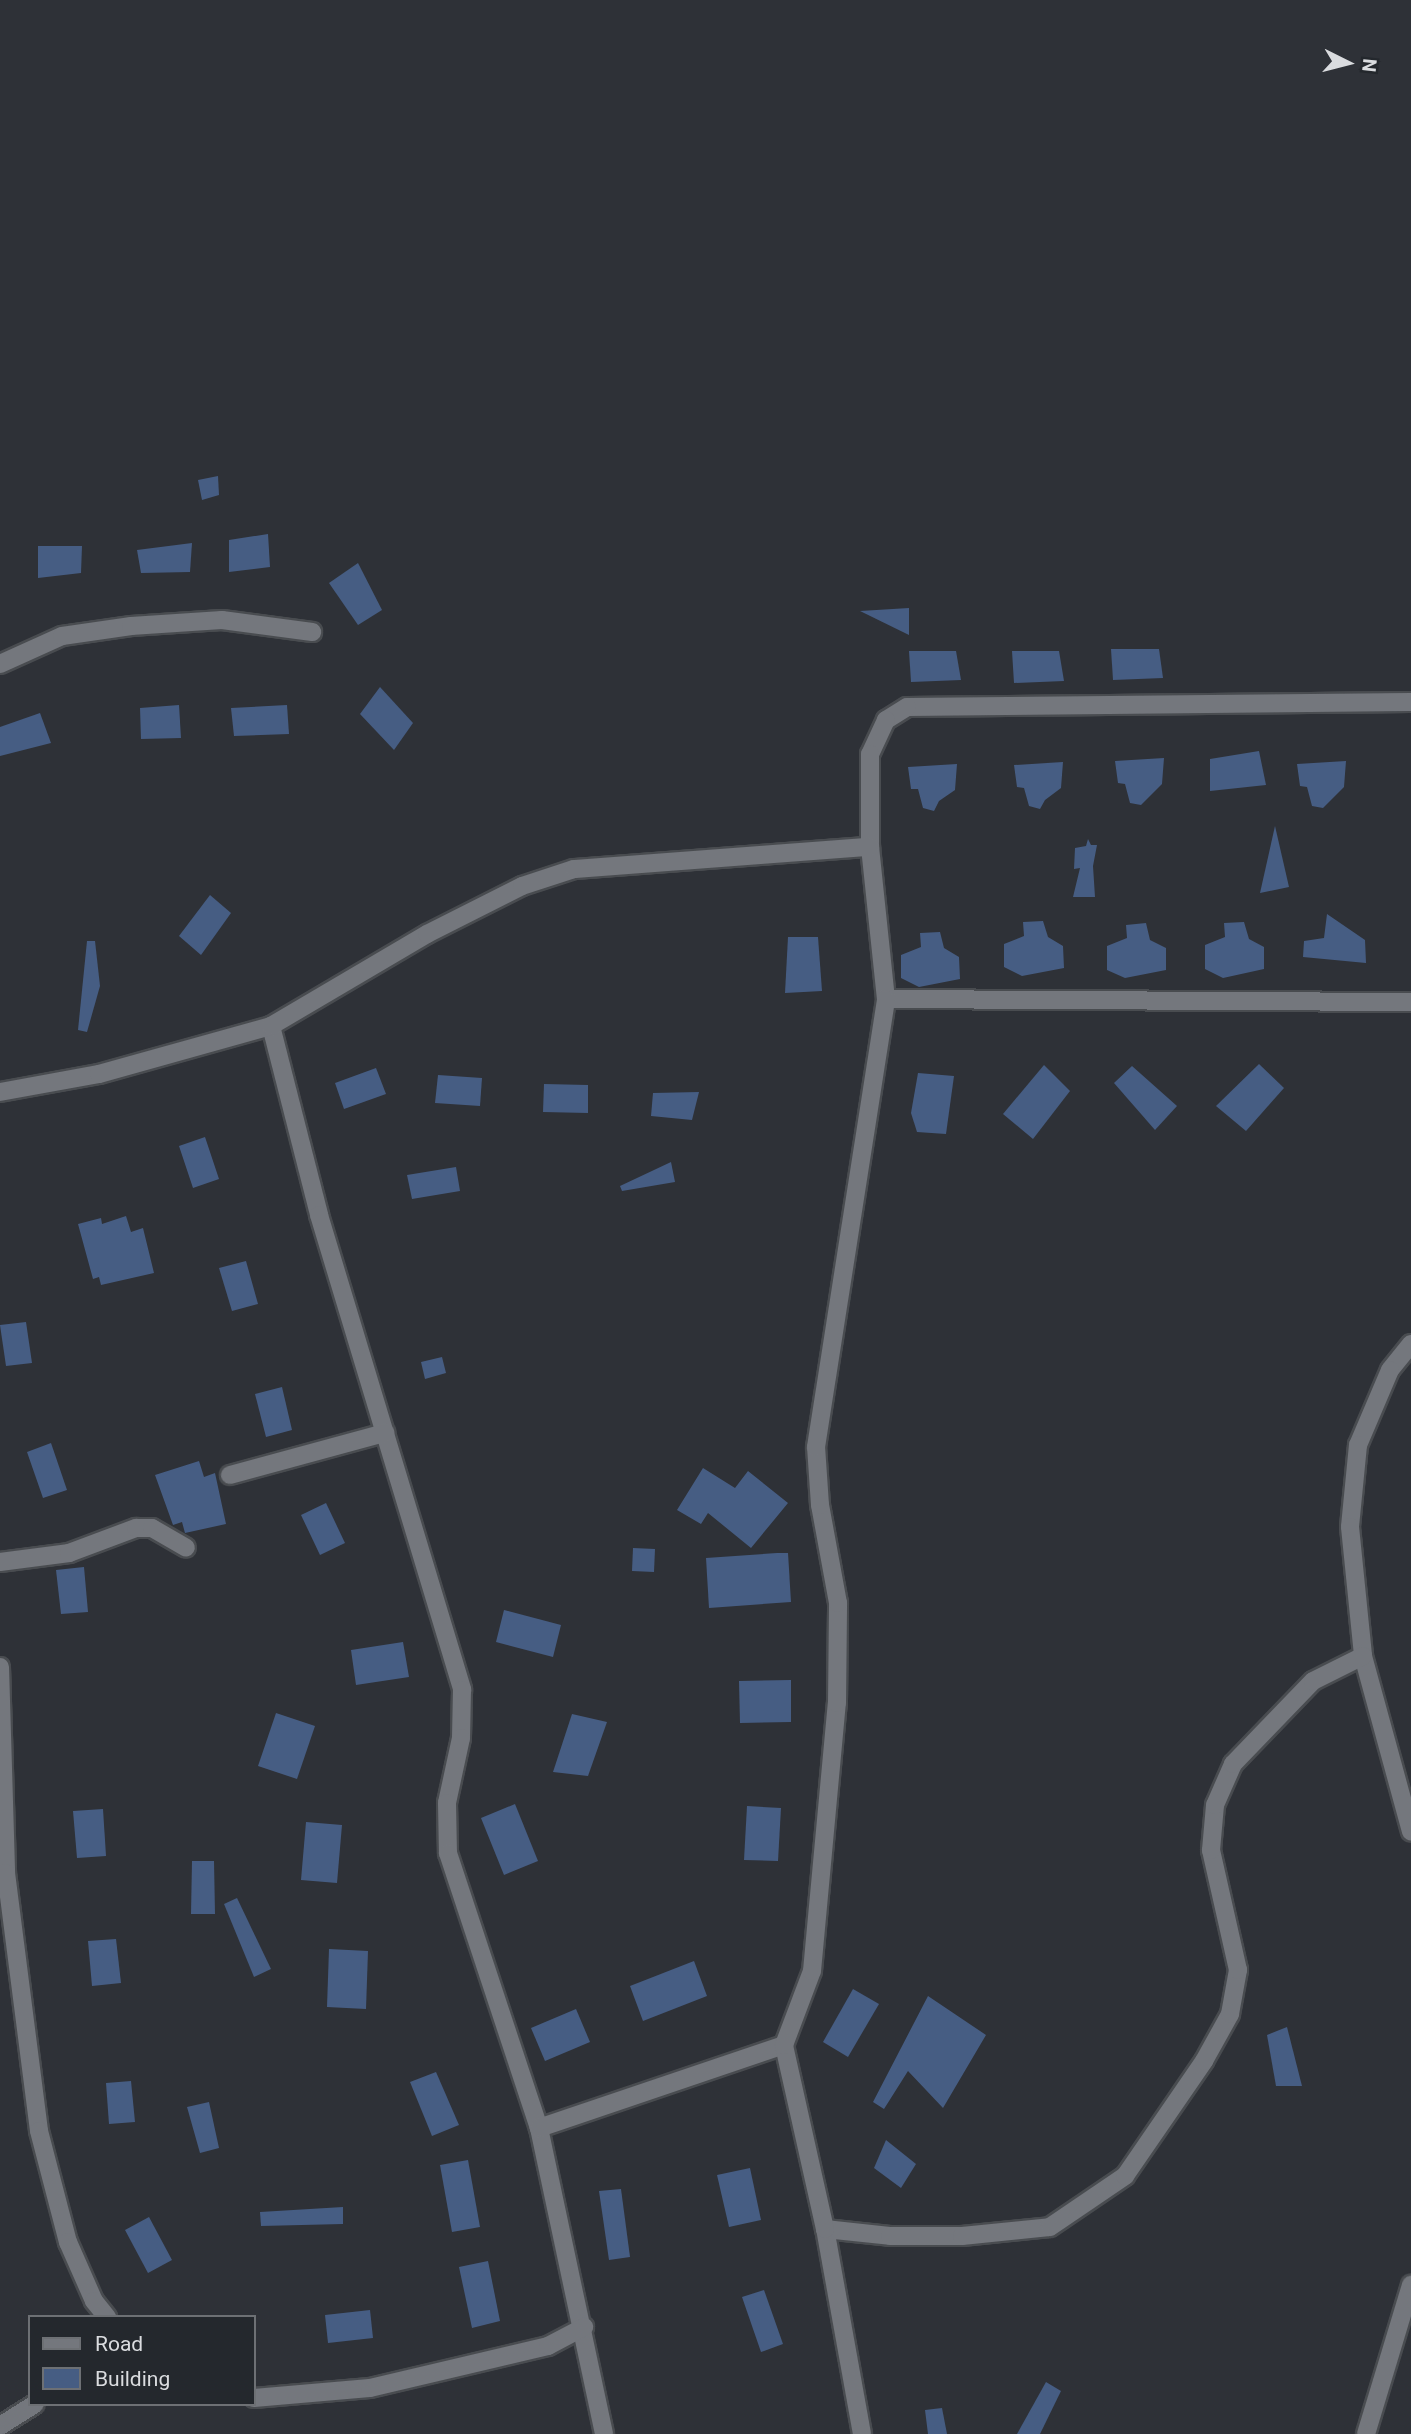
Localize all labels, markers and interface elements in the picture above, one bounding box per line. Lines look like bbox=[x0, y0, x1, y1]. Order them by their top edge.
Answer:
north arrow bbox=[1313, 28, 1383, 98]
text: N bbox=[1357, 57, 1382, 73]
legend bbox=[28, 2315, 256, 2406]
text: Road bbox=[95, 2332, 143, 2356]
text: Building bbox=[95, 2367, 170, 2391]

